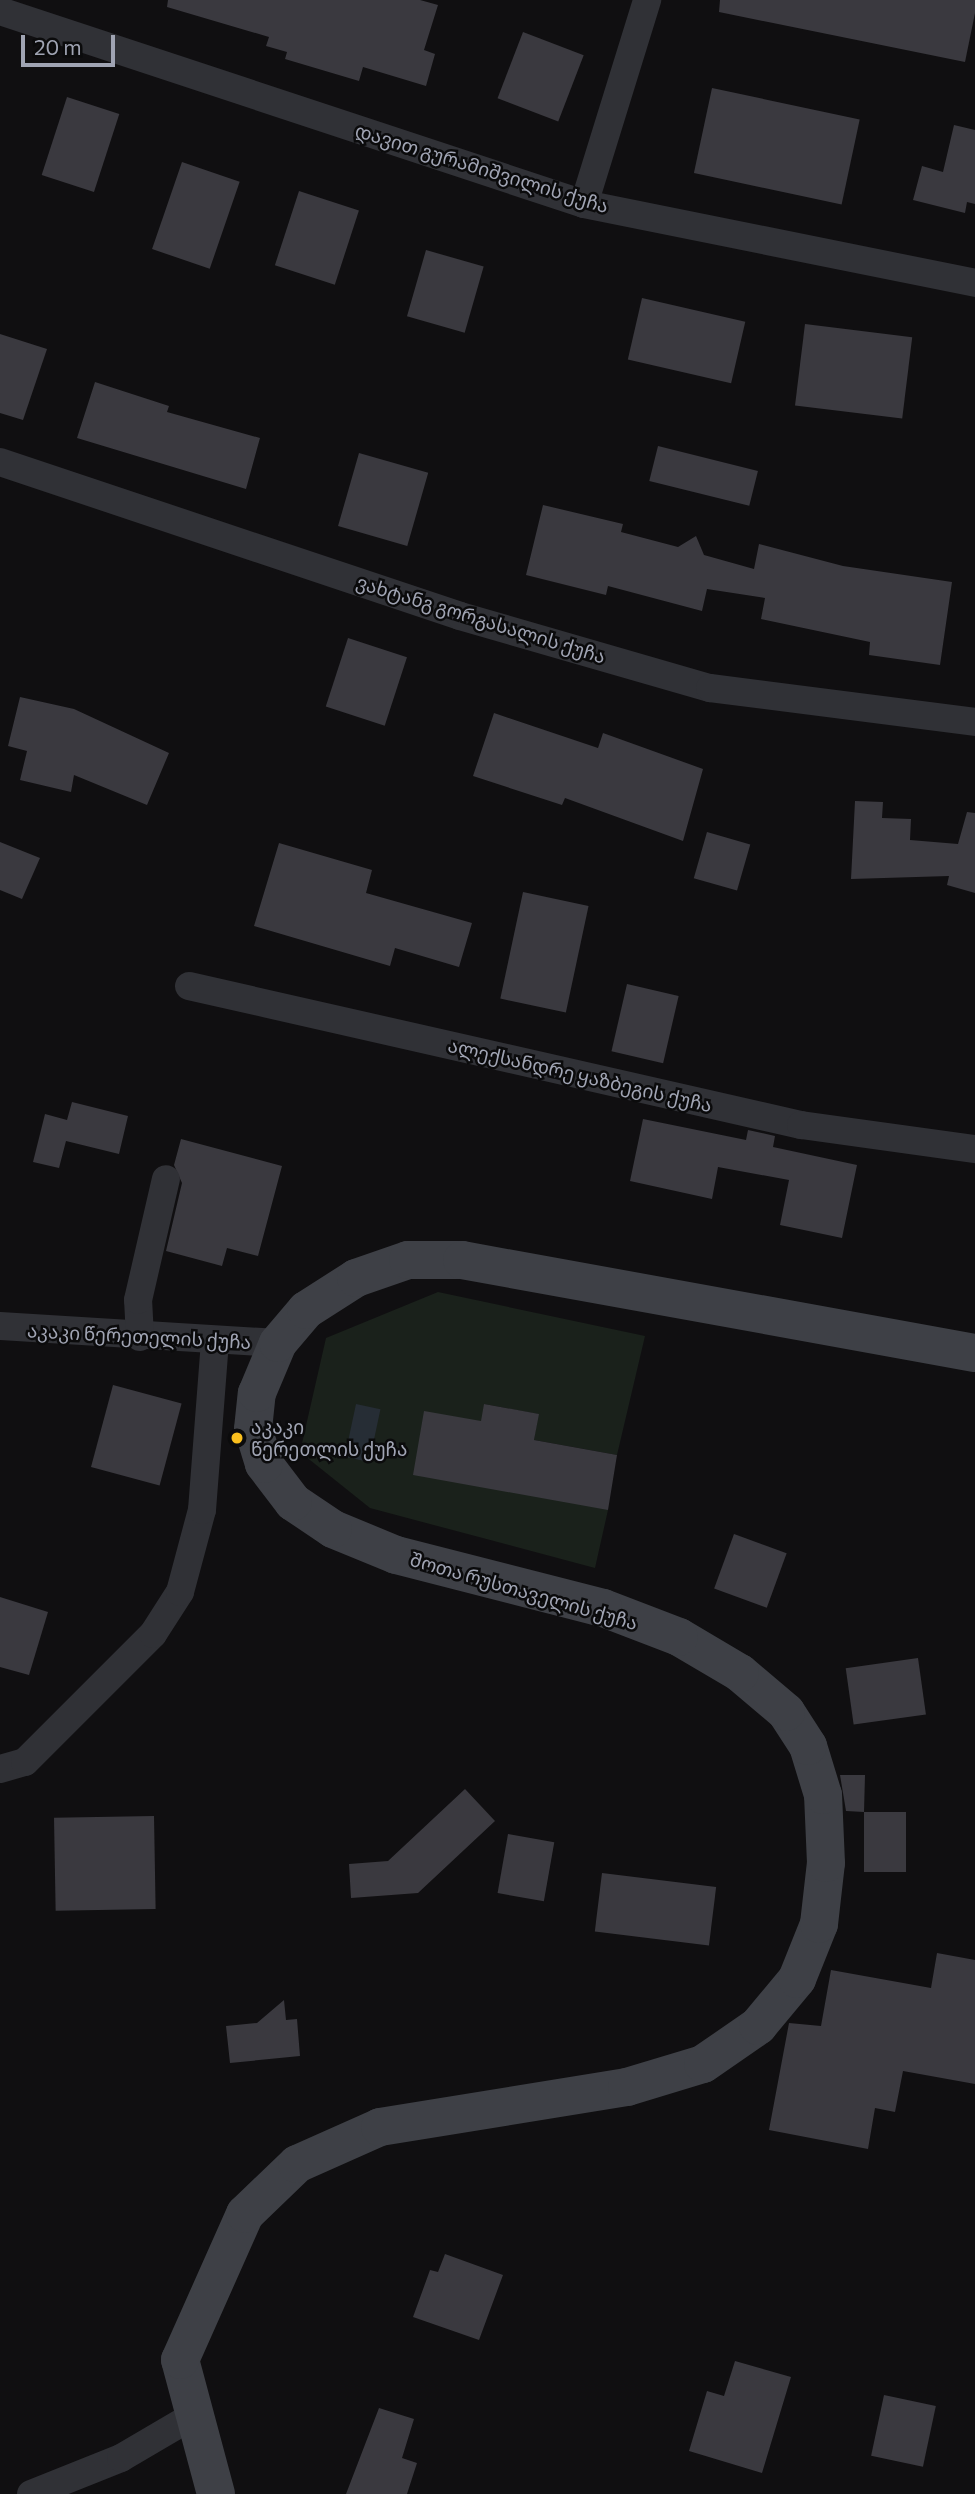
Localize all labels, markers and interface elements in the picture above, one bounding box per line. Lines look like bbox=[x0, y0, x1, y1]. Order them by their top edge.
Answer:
scale bar bbox=[24, 21, 119, 65]
text: 20 m bbox=[34, 34, 82, 59]
street label: დავით გურამიშვილის ქუჩა bbox=[353, 119, 611, 217]
street label: ვახტანგ გორგასალის ქუჩა bbox=[354, 570, 608, 668]
street label: ალექსანდრე ყაზბეგის ქუჩა bbox=[446, 1033, 714, 1117]
street label: აკაკი წერეთელის ქუჩა bbox=[26, 1319, 252, 1353]
place label: აკაკი წერეთლის ქუჩა bbox=[251, 1416, 407, 1460]
marker: აკაკი წერეთლის ქუჩა bbox=[229, 1430, 245, 1446]
street label: შოთა რუსთაველის ქუჩა bbox=[408, 1548, 640, 1634]

